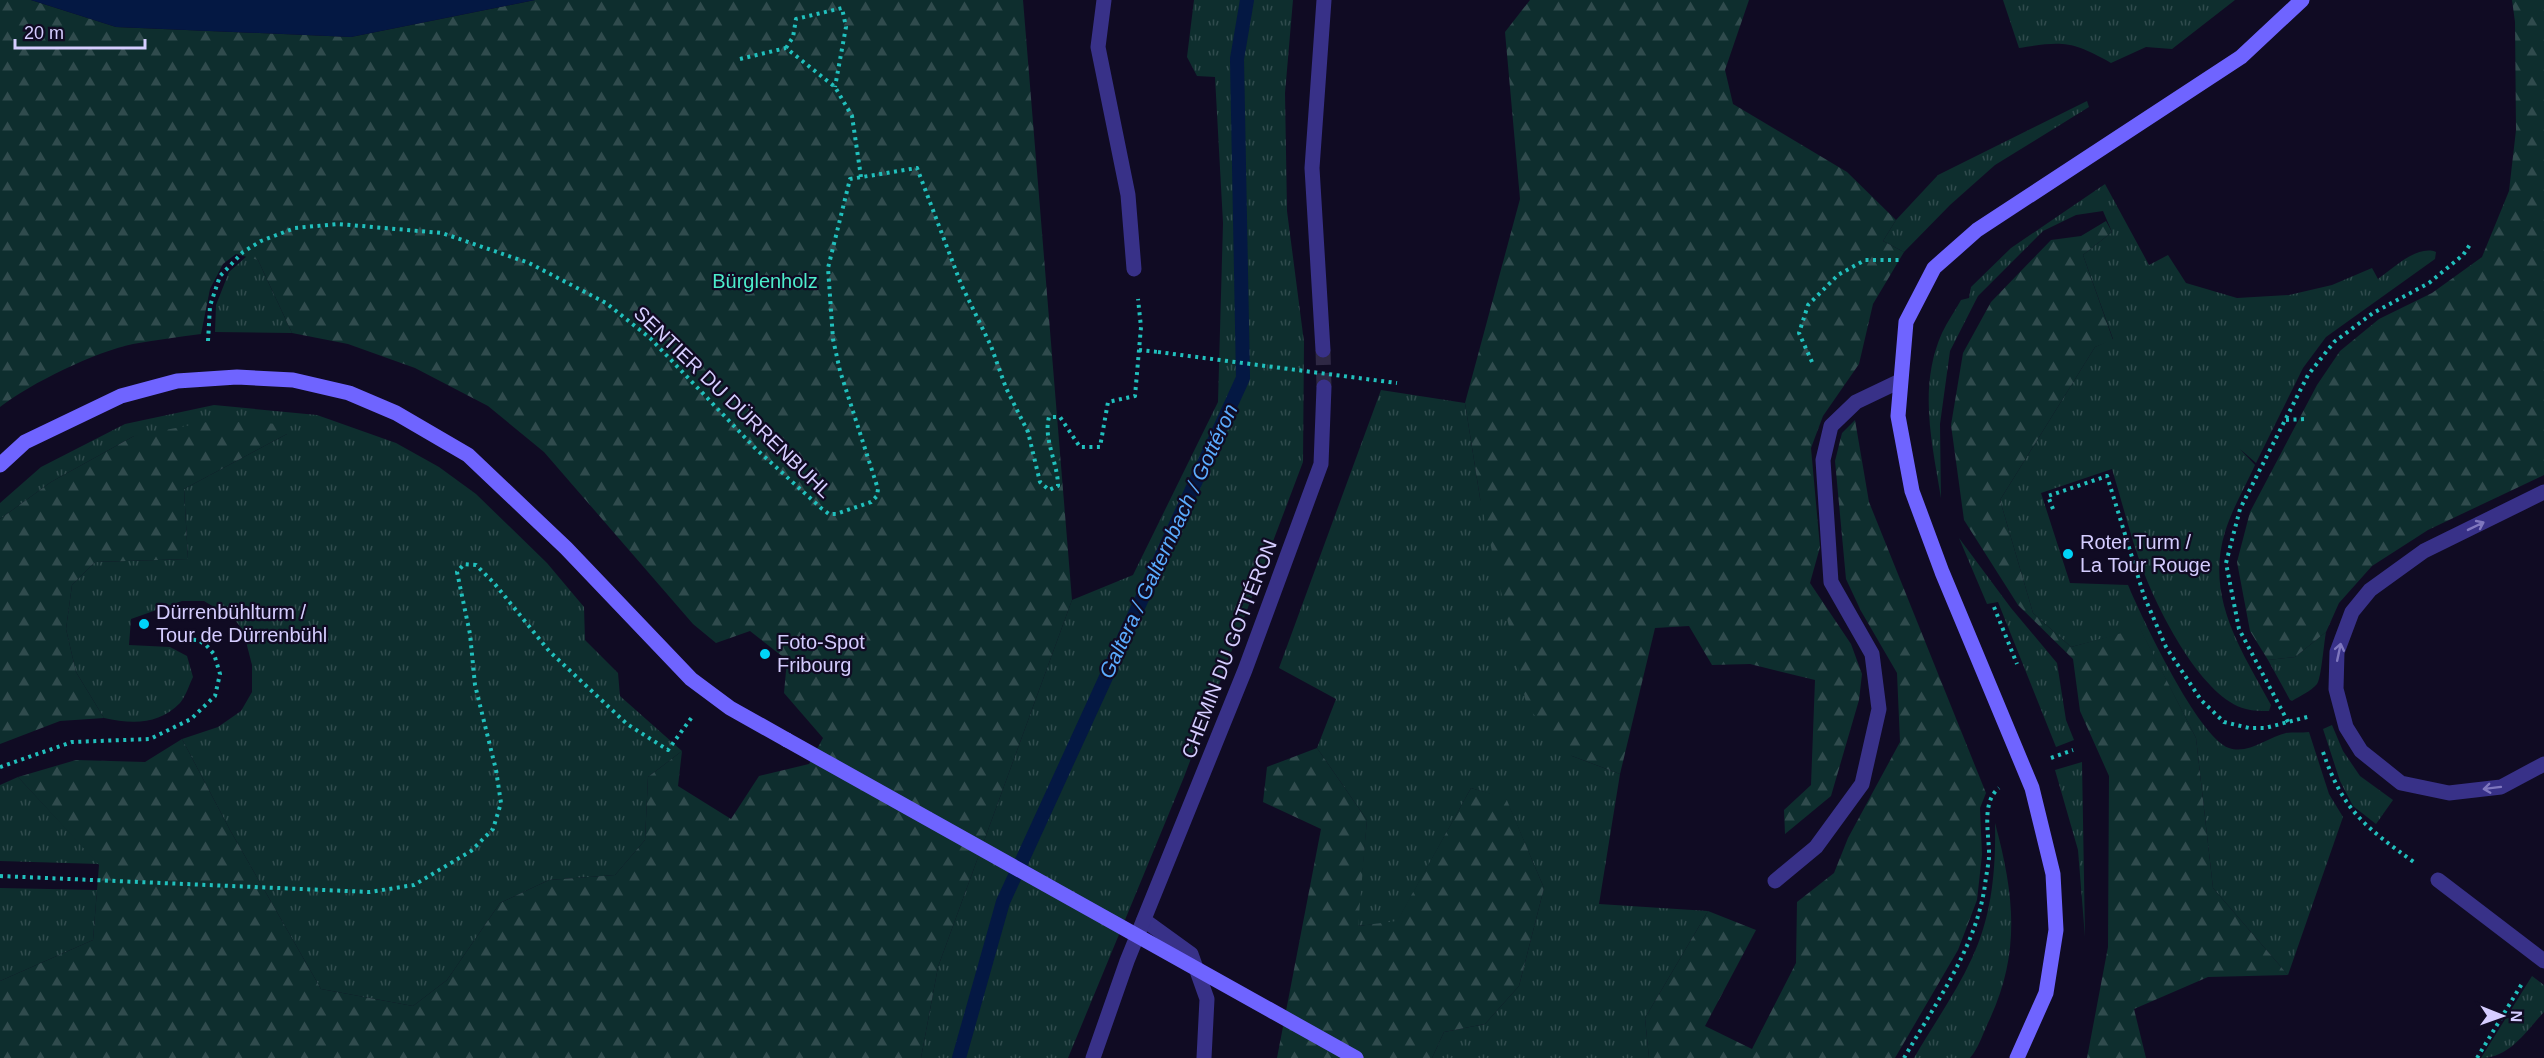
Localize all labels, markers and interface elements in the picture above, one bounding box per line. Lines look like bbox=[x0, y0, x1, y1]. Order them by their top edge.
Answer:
scale bar bbox=[15, 12, 146, 50]
text: 20 m bbox=[24, 23, 64, 43]
park label: Bürglenholz bbox=[712, 270, 818, 292]
street label: SENTIER DU DÜRRENBUHL bbox=[630, 302, 836, 502]
water label: Galtera / Galternbach / Gottéron bbox=[1094, 400, 1242, 682]
one-way arrow bbox=[2467, 519, 2485, 531]
place label: Roter Turm / La Tour Rouge bbox=[2080, 531, 2211, 576]
street label: CHEMIN DU GOTTÉRON bbox=[1177, 537, 1281, 761]
marker: Roter Turm / La Tour Rouge bbox=[2061, 547, 2075, 561]
place label: Dürrenbühlturm / Tour de Dürrenbühl bbox=[156, 601, 327, 646]
marker: Dürrenbühlturm / Tour de Dürrenbühl bbox=[137, 617, 151, 631]
place label: Foto-Spot Fribourg bbox=[777, 631, 865, 676]
one-way arrow bbox=[2334, 643, 2345, 662]
marker: Foto-Spot Fribourg bbox=[758, 647, 772, 661]
one-way arrow bbox=[2482, 783, 2502, 794]
north arrow bbox=[2472, 986, 2532, 1046]
text: N bbox=[2508, 1010, 2525, 1022]

